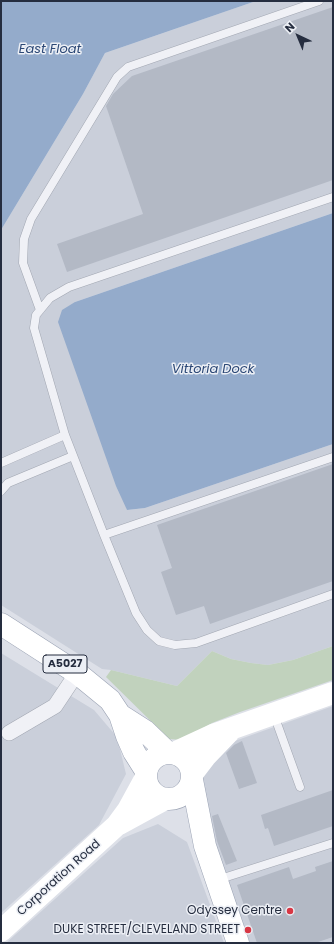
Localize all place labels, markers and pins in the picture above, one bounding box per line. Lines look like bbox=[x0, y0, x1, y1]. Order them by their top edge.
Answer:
place label: Odyssey Centre bbox=[187, 904, 282, 918]
marker: Odyssey Centre bbox=[285, 906, 295, 916]
place label: DUKE STREET/CLEVELAND STREET bbox=[54, 923, 240, 937]
marker: DUKE STREET/CLEVELAND STREET bbox=[243, 925, 253, 935]

